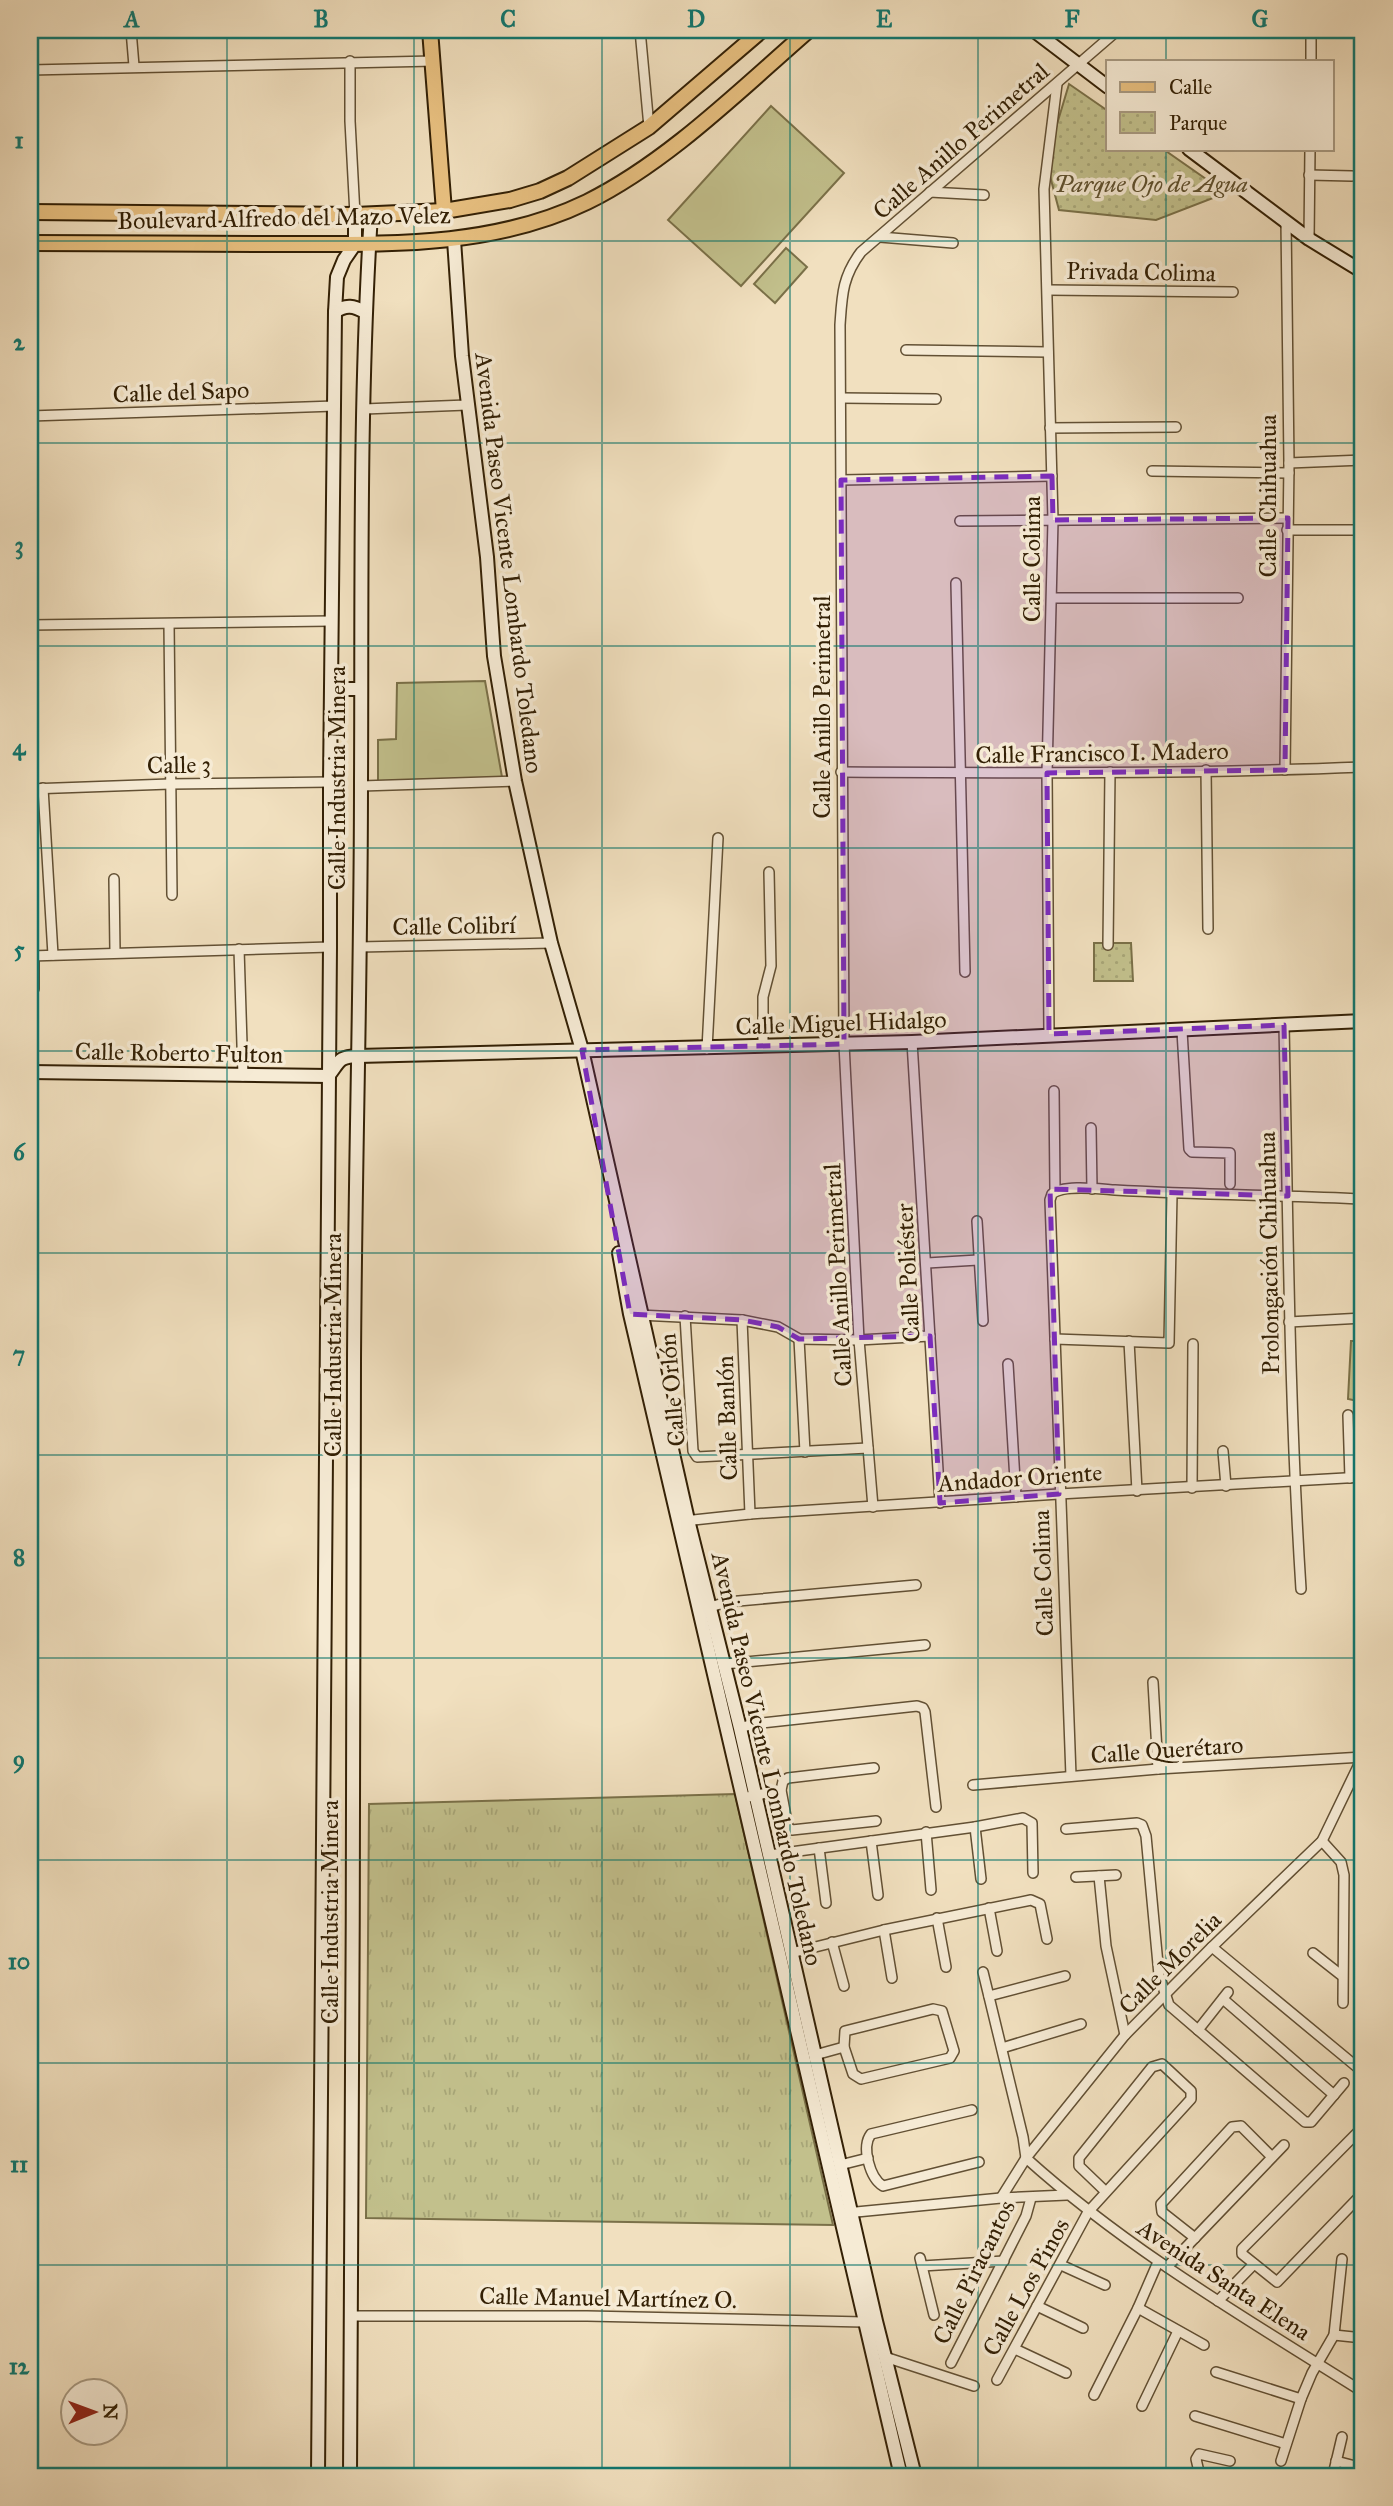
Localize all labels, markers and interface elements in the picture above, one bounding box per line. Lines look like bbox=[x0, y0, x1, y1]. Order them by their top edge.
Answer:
text: A bbox=[122, 5, 140, 33]
text: B bbox=[313, 5, 329, 33]
text: C bbox=[500, 5, 516, 33]
text: D bbox=[687, 5, 705, 33]
text: E bbox=[876, 5, 893, 33]
text: F bbox=[1064, 5, 1080, 33]
text: G bbox=[1252, 5, 1269, 33]
street label: Calle Anillo Perimetral bbox=[867, 56, 1056, 226]
legend bbox=[1106, 60, 1334, 150]
text: Calle bbox=[1169, 74, 1212, 100]
text: Parque bbox=[1169, 110, 1228, 136]
text: 1 bbox=[14, 126, 24, 154]
park label: Parque Ojo de Agua bbox=[1054, 169, 1248, 199]
street label: Boulevard Alfredo del Mazo Velez bbox=[117, 200, 451, 236]
street label: Privada Colima bbox=[1066, 256, 1217, 288]
text: 2 bbox=[13, 328, 25, 356]
street label: Avenida Paseo Vicente Lombardo Toledano bbox=[468, 350, 550, 775]
street label: Calle del Sapo bbox=[112, 375, 250, 409]
street label: Calle Chihuahua bbox=[1253, 414, 1283, 578]
street label: Calle Colima bbox=[1017, 495, 1047, 622]
text: 3 bbox=[14, 531, 24, 560]
street label: Calle Anillo Perimetral bbox=[807, 595, 837, 819]
street label: Calle Industria Minera bbox=[322, 665, 352, 890]
text: 4 bbox=[13, 733, 27, 761]
street label: Calle Francisco I. Madero bbox=[975, 736, 1229, 770]
street label: Calle 3 bbox=[147, 749, 211, 781]
street label: Calle Colibrí bbox=[392, 910, 517, 942]
text: 5 bbox=[14, 935, 25, 963]
street label: Calle Miguel Hidalgo bbox=[735, 1004, 947, 1042]
street label: Calle Roberto Fulton bbox=[75, 1036, 283, 1070]
street label: Prolongación Chihuahua bbox=[1252, 1130, 1286, 1375]
text: 6 bbox=[13, 1138, 26, 1166]
street label: Calle Anillo Perimetral bbox=[817, 1162, 859, 1387]
street label: Calle Poliéster bbox=[889, 1203, 927, 1343]
street label: Calle Industria Minera bbox=[318, 1232, 348, 1457]
street label: Calle Orlón bbox=[652, 1332, 692, 1448]
text: 7 bbox=[13, 1340, 25, 1368]
street label: Calle Banlón bbox=[710, 1355, 744, 1481]
street label: Andador Oriente bbox=[936, 1457, 1103, 1499]
street label: Calle Colima bbox=[1026, 1508, 1060, 1637]
text: 8 bbox=[13, 1543, 25, 1571]
street label: Avenida Paseo Vicente Lombardo Toledano bbox=[705, 1548, 829, 1969]
street label: Calle Querétaro bbox=[1090, 1730, 1244, 1770]
text: 9 bbox=[13, 1745, 25, 1774]
street label: Calle Industria Minera bbox=[315, 1799, 345, 2024]
street label: Calle Morelia bbox=[1112, 1905, 1228, 2021]
text: 10 bbox=[8, 1947, 30, 1975]
text: 11 bbox=[10, 2150, 28, 2178]
street label: Calle Piracantos bbox=[926, 2195, 1022, 2349]
street label: Avenida Santa Elena bbox=[1131, 2212, 1317, 2348]
street label: Calle Los Pinos bbox=[976, 2213, 1076, 2361]
street label: Calle Manuel Martínez O. bbox=[479, 2281, 737, 2315]
text: 12 bbox=[9, 2352, 30, 2380]
north arrow bbox=[60, 2376, 130, 2446]
text: N bbox=[99, 2403, 122, 2420]

